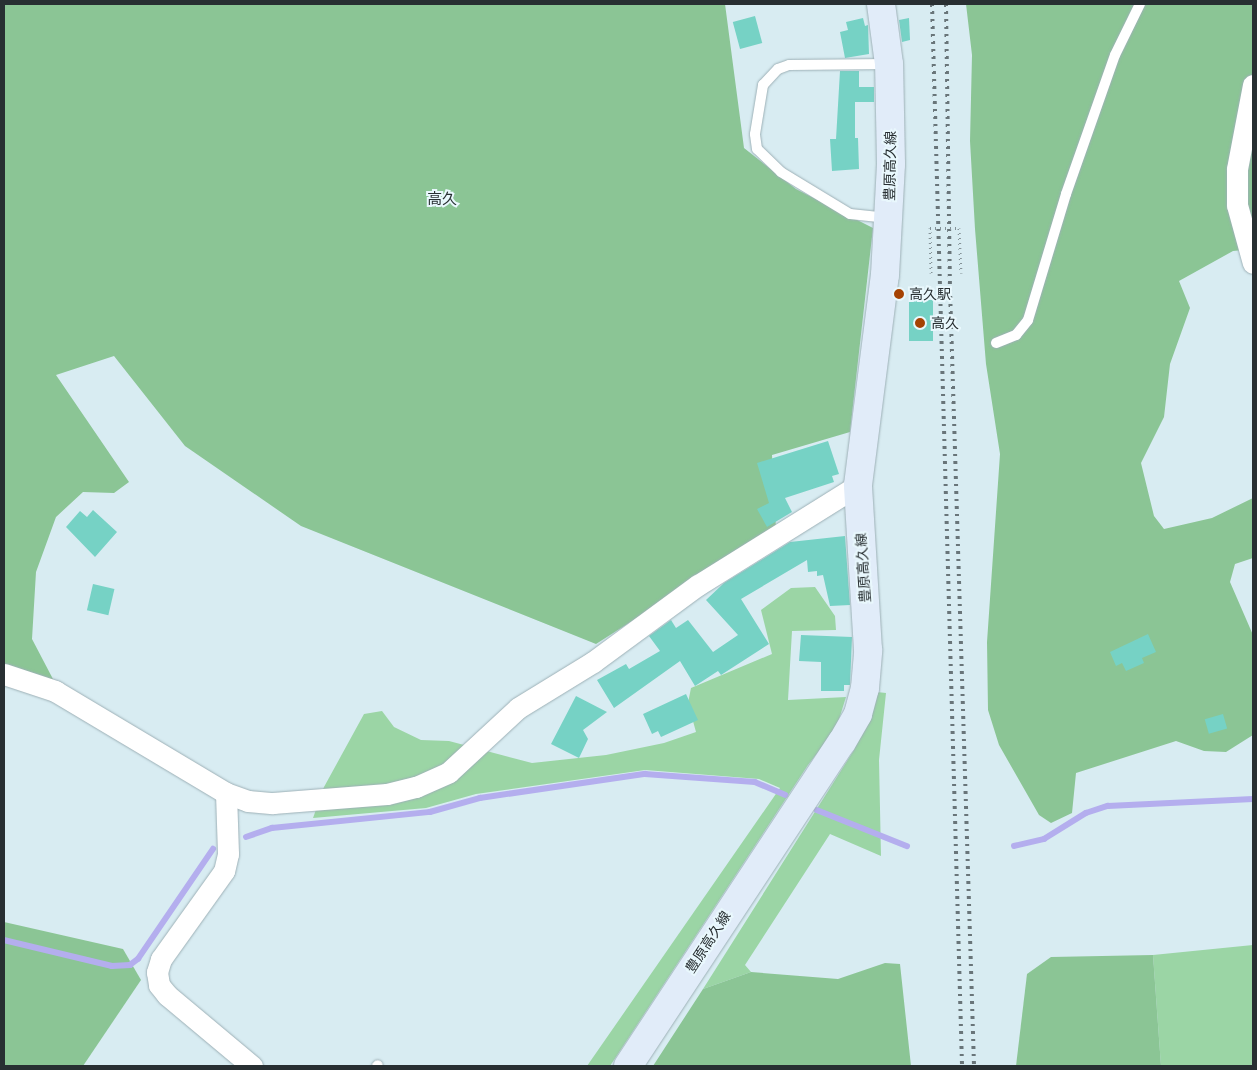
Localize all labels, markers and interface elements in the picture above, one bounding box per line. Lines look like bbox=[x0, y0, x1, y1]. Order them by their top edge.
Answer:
street label: 豊原高久線 bbox=[881, 131, 899, 201]
district label: 高久 bbox=[427, 191, 457, 209]
place label: 高久駅 bbox=[909, 286, 951, 302]
marker: 高久駅 bbox=[893, 288, 905, 300]
place label: 高久 bbox=[931, 315, 959, 331]
marker: 高久 bbox=[913, 316, 927, 330]
street label: 豊原高久線 bbox=[852, 532, 874, 604]
street label: 豊原高久線 bbox=[682, 908, 734, 976]

